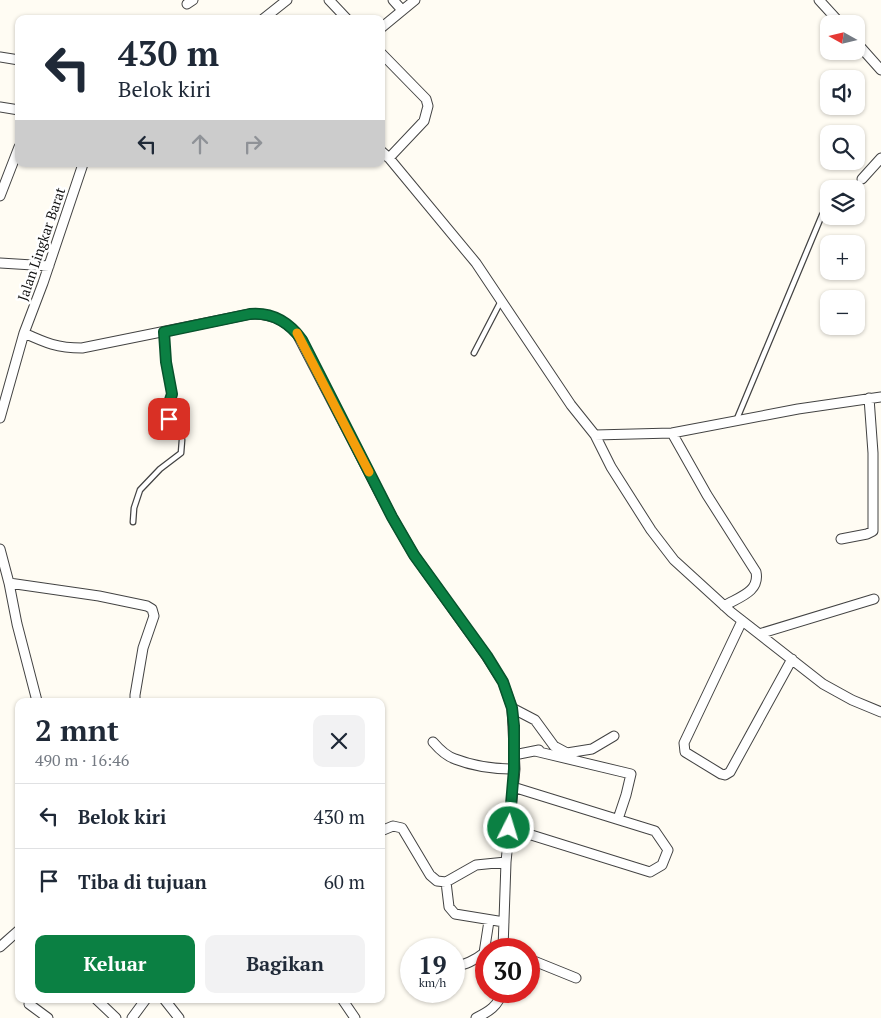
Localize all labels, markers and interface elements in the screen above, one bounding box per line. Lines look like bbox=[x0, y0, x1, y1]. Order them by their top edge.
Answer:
north arrow bbox=[820, 15, 865, 60]
map controls bbox=[820, 15, 865, 335]
text: 430 m bbox=[118, 30, 219, 76]
icon: left bbox=[35, 35, 100, 100]
button: sound bbox=[820, 70, 865, 115]
text: Belok kiri bbox=[118, 74, 211, 103]
button: search bbox=[820, 125, 865, 170]
icon: left bbox=[133, 130, 161, 158]
icon: ahead bbox=[186, 130, 214, 158]
icon: right bbox=[239, 130, 267, 158]
button: layers bbox=[820, 180, 865, 225]
street label: Jalan Lingkar Barat bbox=[13, 184, 70, 303]
button: + bbox=[820, 235, 865, 280]
button: − bbox=[820, 290, 865, 335]
pin bbox=[148, 398, 190, 440]
icon: arrive bbox=[155, 405, 183, 433]
text: 2 mnt bbox=[35, 710, 119, 750]
button: close bbox=[313, 715, 365, 767]
text: 490 m · 16:46 bbox=[35, 749, 129, 771]
position arrow bbox=[482, 801, 534, 853]
icon: left bbox=[35, 802, 63, 830]
text: Belok kiri bbox=[78, 804, 166, 829]
text: 430 m bbox=[314, 804, 365, 829]
icon: arrive bbox=[35, 867, 63, 895]
text: Tiba di tujuan bbox=[78, 869, 207, 894]
text: 60 m bbox=[324, 869, 365, 894]
button: Keluar bbox=[35, 935, 195, 993]
button: Bagikan bbox=[205, 935, 365, 993]
speed limit sign: 30 bbox=[475, 938, 540, 1003]
text: 19 bbox=[418, 948, 447, 981]
text: km/h bbox=[419, 975, 446, 990]

